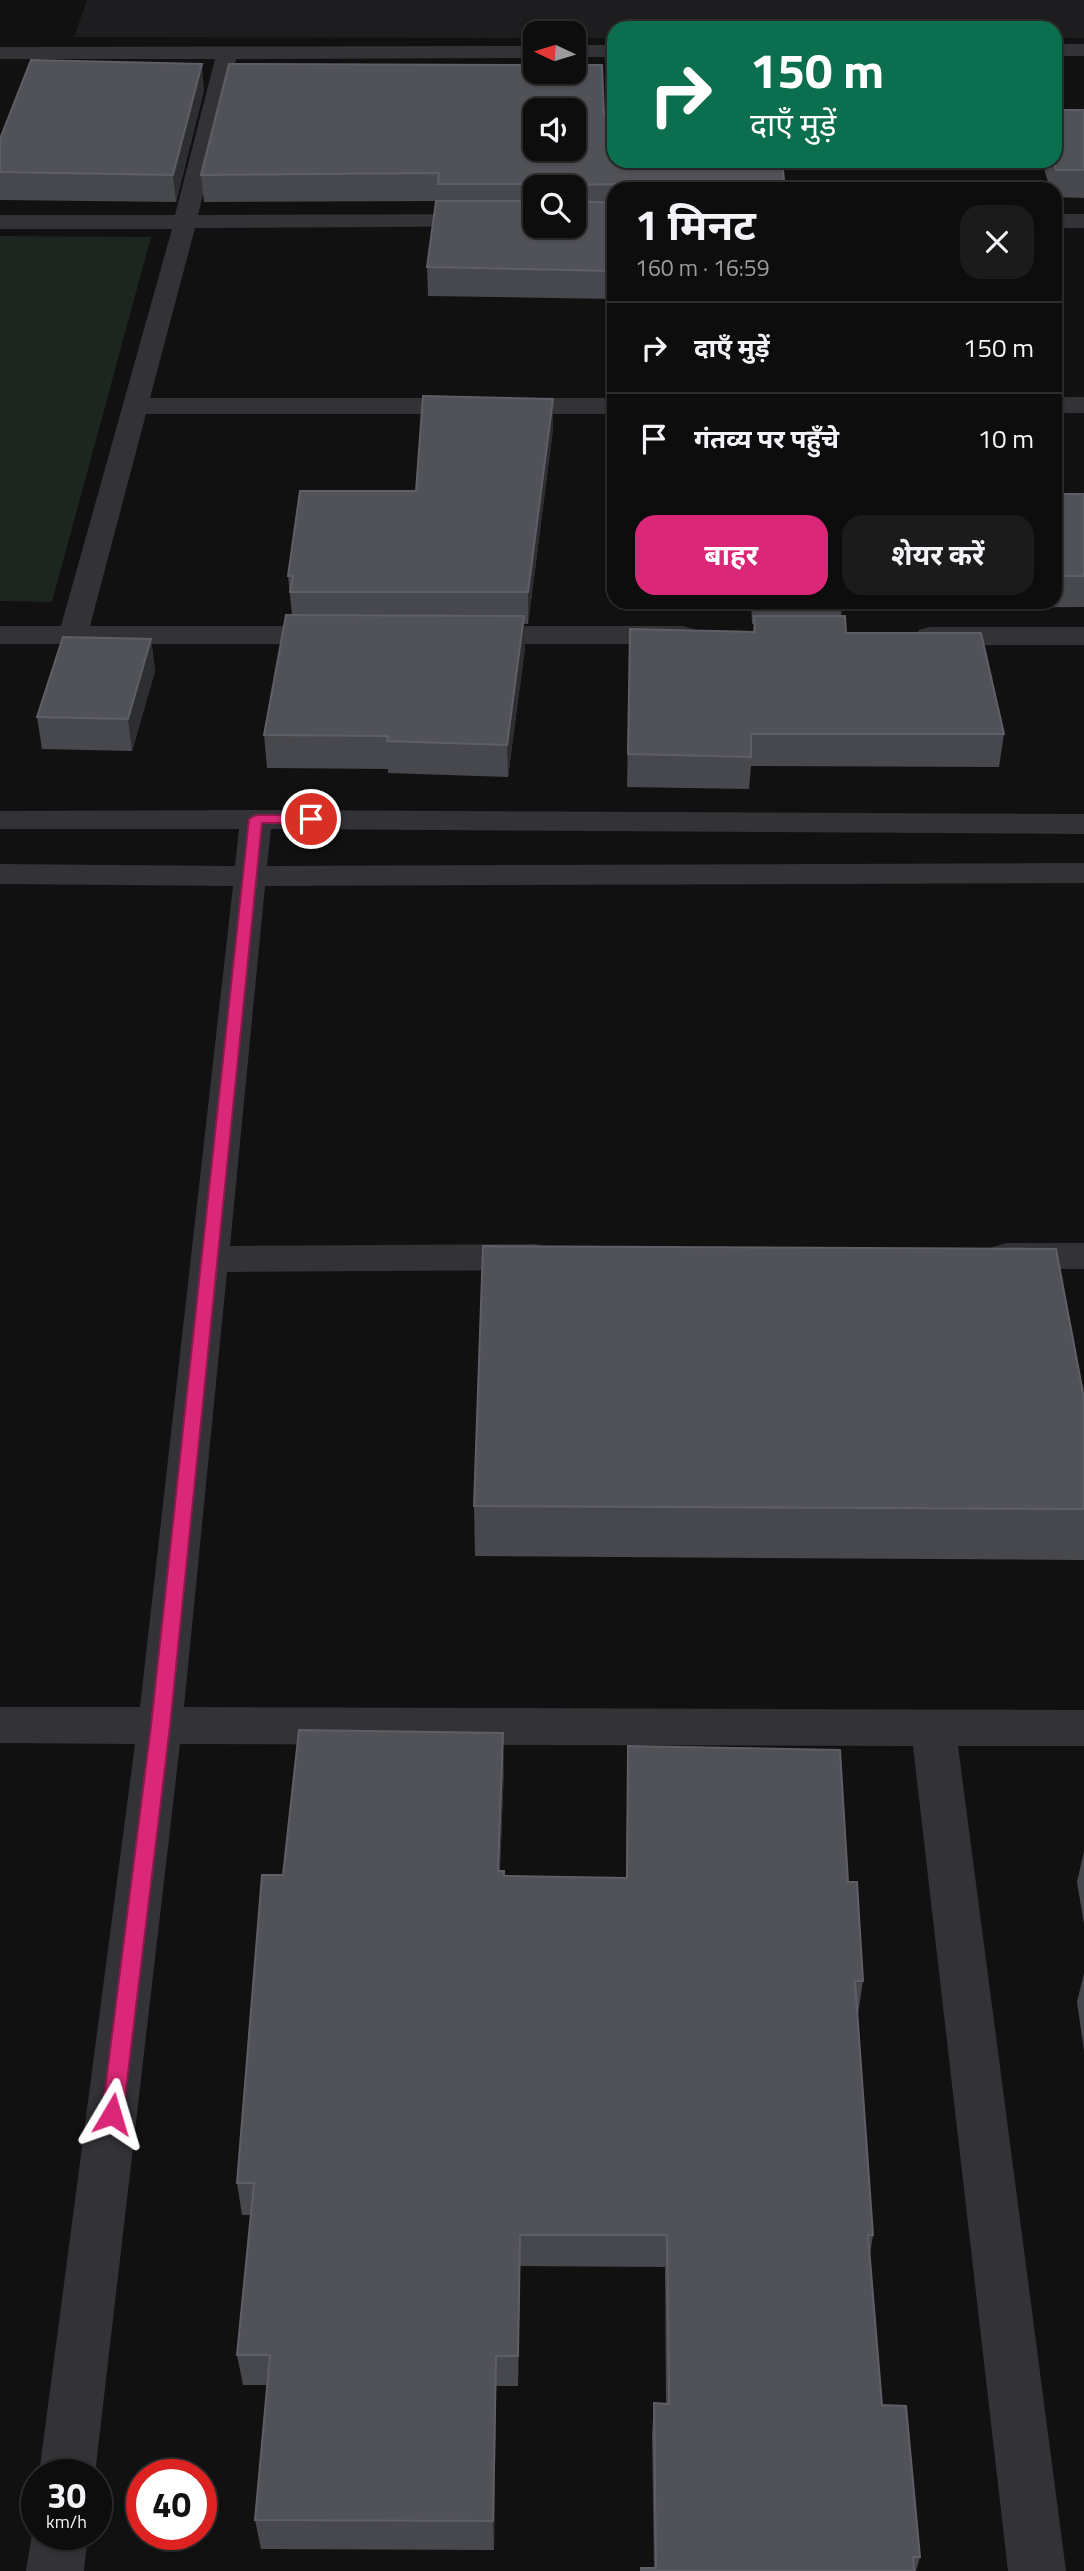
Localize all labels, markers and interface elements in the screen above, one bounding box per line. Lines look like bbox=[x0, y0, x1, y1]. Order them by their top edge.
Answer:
north arrow bbox=[523, 21, 586, 84]
map controls bbox=[523, 21, 586, 238]
text: 150 m bbox=[750, 32, 884, 107]
icon: right bbox=[635, 49, 726, 140]
button: sound bbox=[523, 98, 586, 161]
text: दाएँ मुड़ें bbox=[750, 100, 836, 148]
button: search bbox=[523, 175, 586, 238]
text: 1 मिनट bbox=[635, 192, 756, 256]
button: close bbox=[960, 205, 1034, 279]
text: 160 m · 16:59 bbox=[635, 250, 770, 285]
text: दाएँ मुड़ें bbox=[694, 328, 770, 367]
text: 150 m bbox=[963, 328, 1034, 367]
icon: right bbox=[635, 329, 673, 367]
text: गंतव्य पर पहुँचे bbox=[694, 419, 839, 458]
text: 10 m bbox=[977, 419, 1034, 458]
icon: arrive bbox=[635, 420, 673, 458]
button: बाहर bbox=[635, 515, 828, 595]
button: शेयर करें bbox=[842, 515, 1034, 595]
pin bbox=[281, 789, 341, 849]
icon: arrive bbox=[292, 800, 330, 838]
position arrow bbox=[75, 2077, 149, 2151]
speed limit sign: 40 bbox=[126, 2459, 217, 2550]
text: 30 bbox=[47, 2468, 86, 2522]
text: km/h bbox=[46, 2508, 87, 2535]

